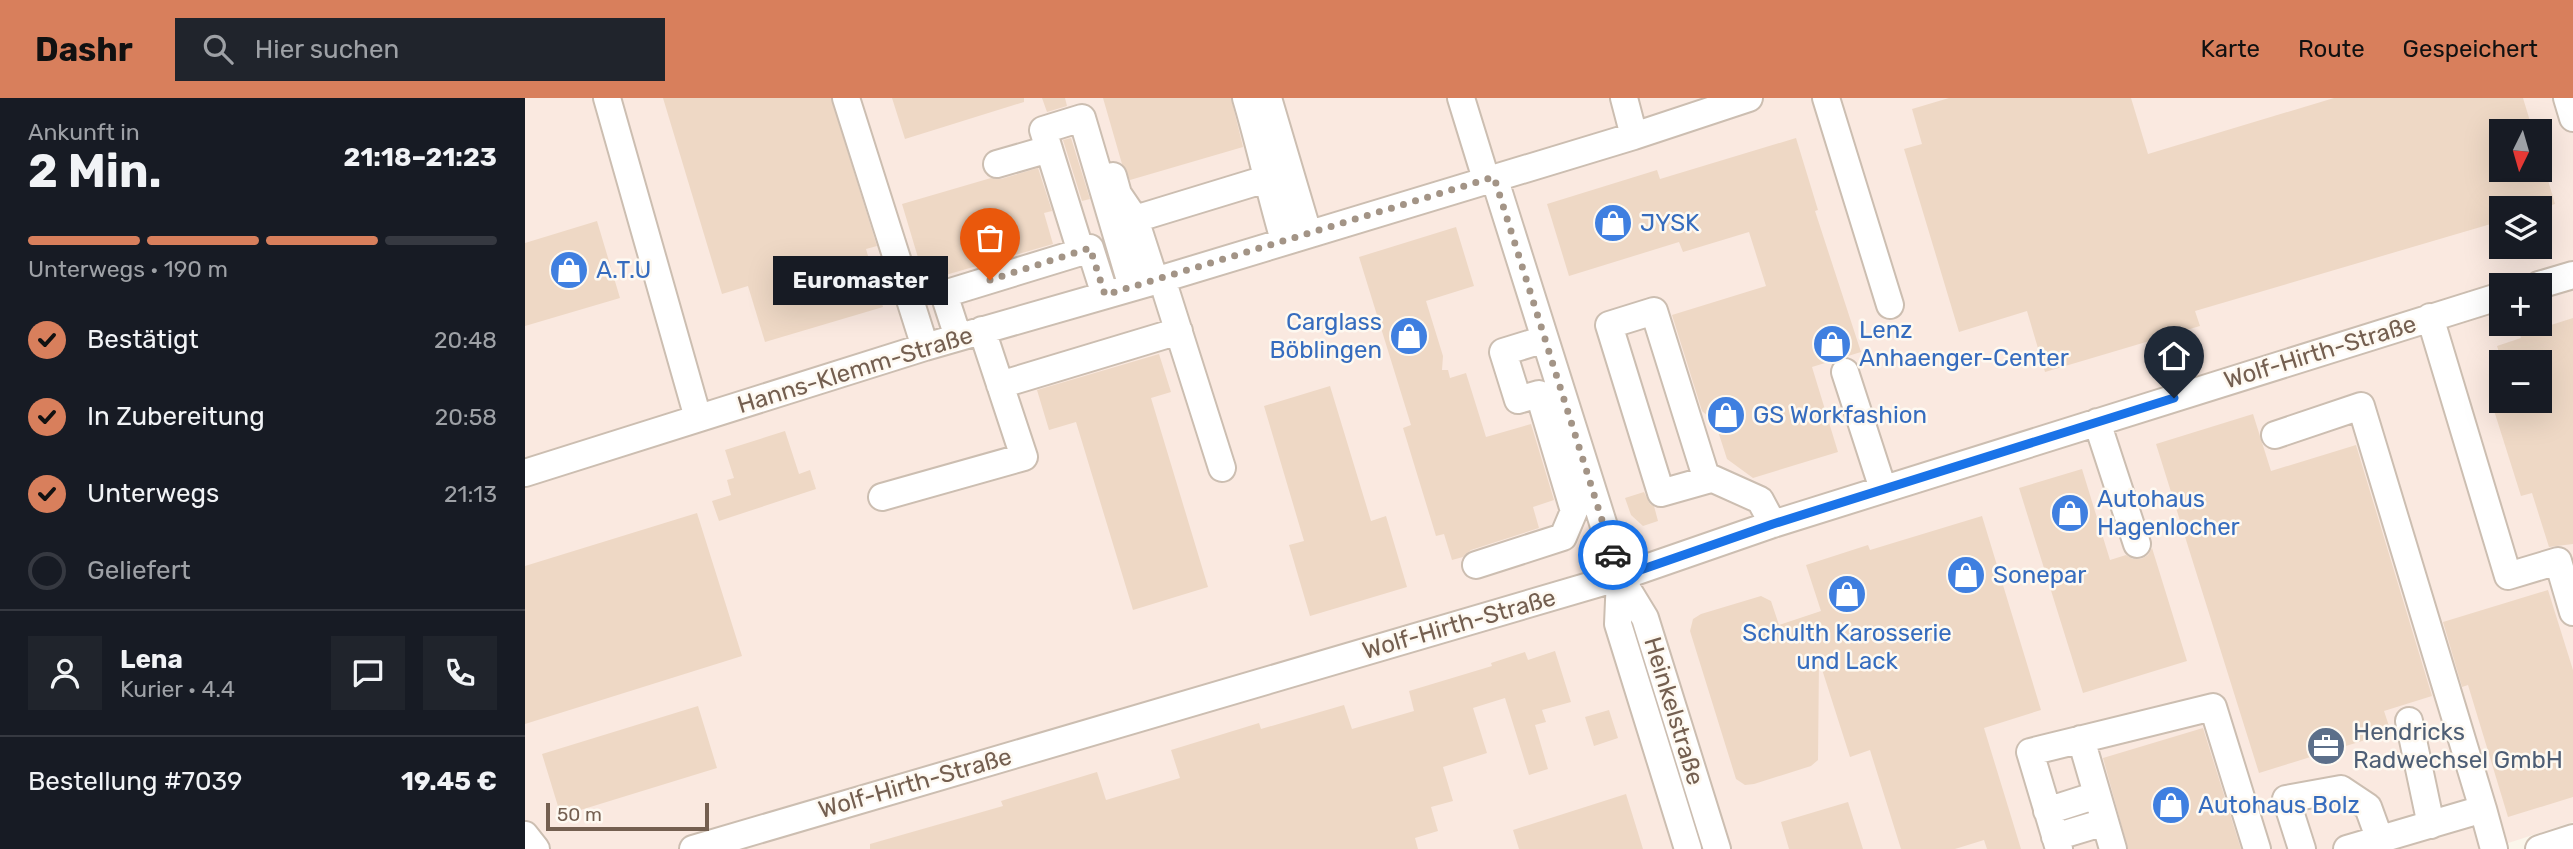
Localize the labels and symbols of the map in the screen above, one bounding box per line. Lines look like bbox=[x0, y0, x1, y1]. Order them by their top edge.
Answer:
north arrow bbox=[2489, 119, 2551, 182]
shop icon: JYSK bbox=[1592, 202, 1634, 244]
pin bbox=[960, 208, 1020, 280]
place label: JYSK bbox=[1640, 209, 1700, 237]
shop icon: A.T.U bbox=[548, 249, 590, 291]
place label: A.T.U bbox=[596, 256, 651, 284]
callout: Euromaster bbox=[773, 256, 948, 304]
place label: Carglass Böblingen bbox=[1269, 308, 1382, 364]
street label: Wolf-Hirth-Straße bbox=[2220, 309, 2420, 395]
shop icon: Carglass Böblingen bbox=[1388, 315, 1430, 357]
place label: Lenz Anhaenger-Center bbox=[1859, 316, 2069, 372]
street label: Hanns-Klemm-Straße bbox=[734, 321, 976, 419]
shop icon: Lenz Anhaenger-Center bbox=[1811, 323, 1853, 365]
pin bbox=[2144, 326, 2204, 398]
shop icon: GS Workfashion bbox=[1705, 394, 1747, 436]
place label: GS Workfashion bbox=[1753, 401, 1927, 429]
place label: Autohaus Hagenlocher bbox=[2097, 485, 2240, 541]
shop icon: Autohaus Hagenlocher bbox=[2049, 492, 2091, 534]
courier bbox=[1578, 520, 1648, 590]
shop icon: Sonepar bbox=[1945, 554, 1987, 596]
place label: Sonepar bbox=[1993, 561, 2086, 589]
shop icon: Schulth Karosserie und Lack bbox=[1826, 573, 1868, 615]
street label: Wolf-Hirth-Straße bbox=[1359, 583, 1559, 665]
place label: Schulth Karosserie und Lack bbox=[1742, 619, 1952, 675]
street label: Heinkelstraße bbox=[1638, 634, 1710, 788]
place label: Hendricks Radwechsel GmbH bbox=[2353, 718, 2563, 774]
office icon: Hendricks Radwechsel GmbH bbox=[2305, 725, 2347, 767]
street label: Wolf-Hirth-Straße bbox=[815, 742, 1015, 824]
shop icon: Autohaus Bolz bbox=[2150, 784, 2192, 826]
place label: Autohaus Bolz bbox=[2198, 791, 2360, 819]
scale bar bbox=[546, 800, 709, 832]

